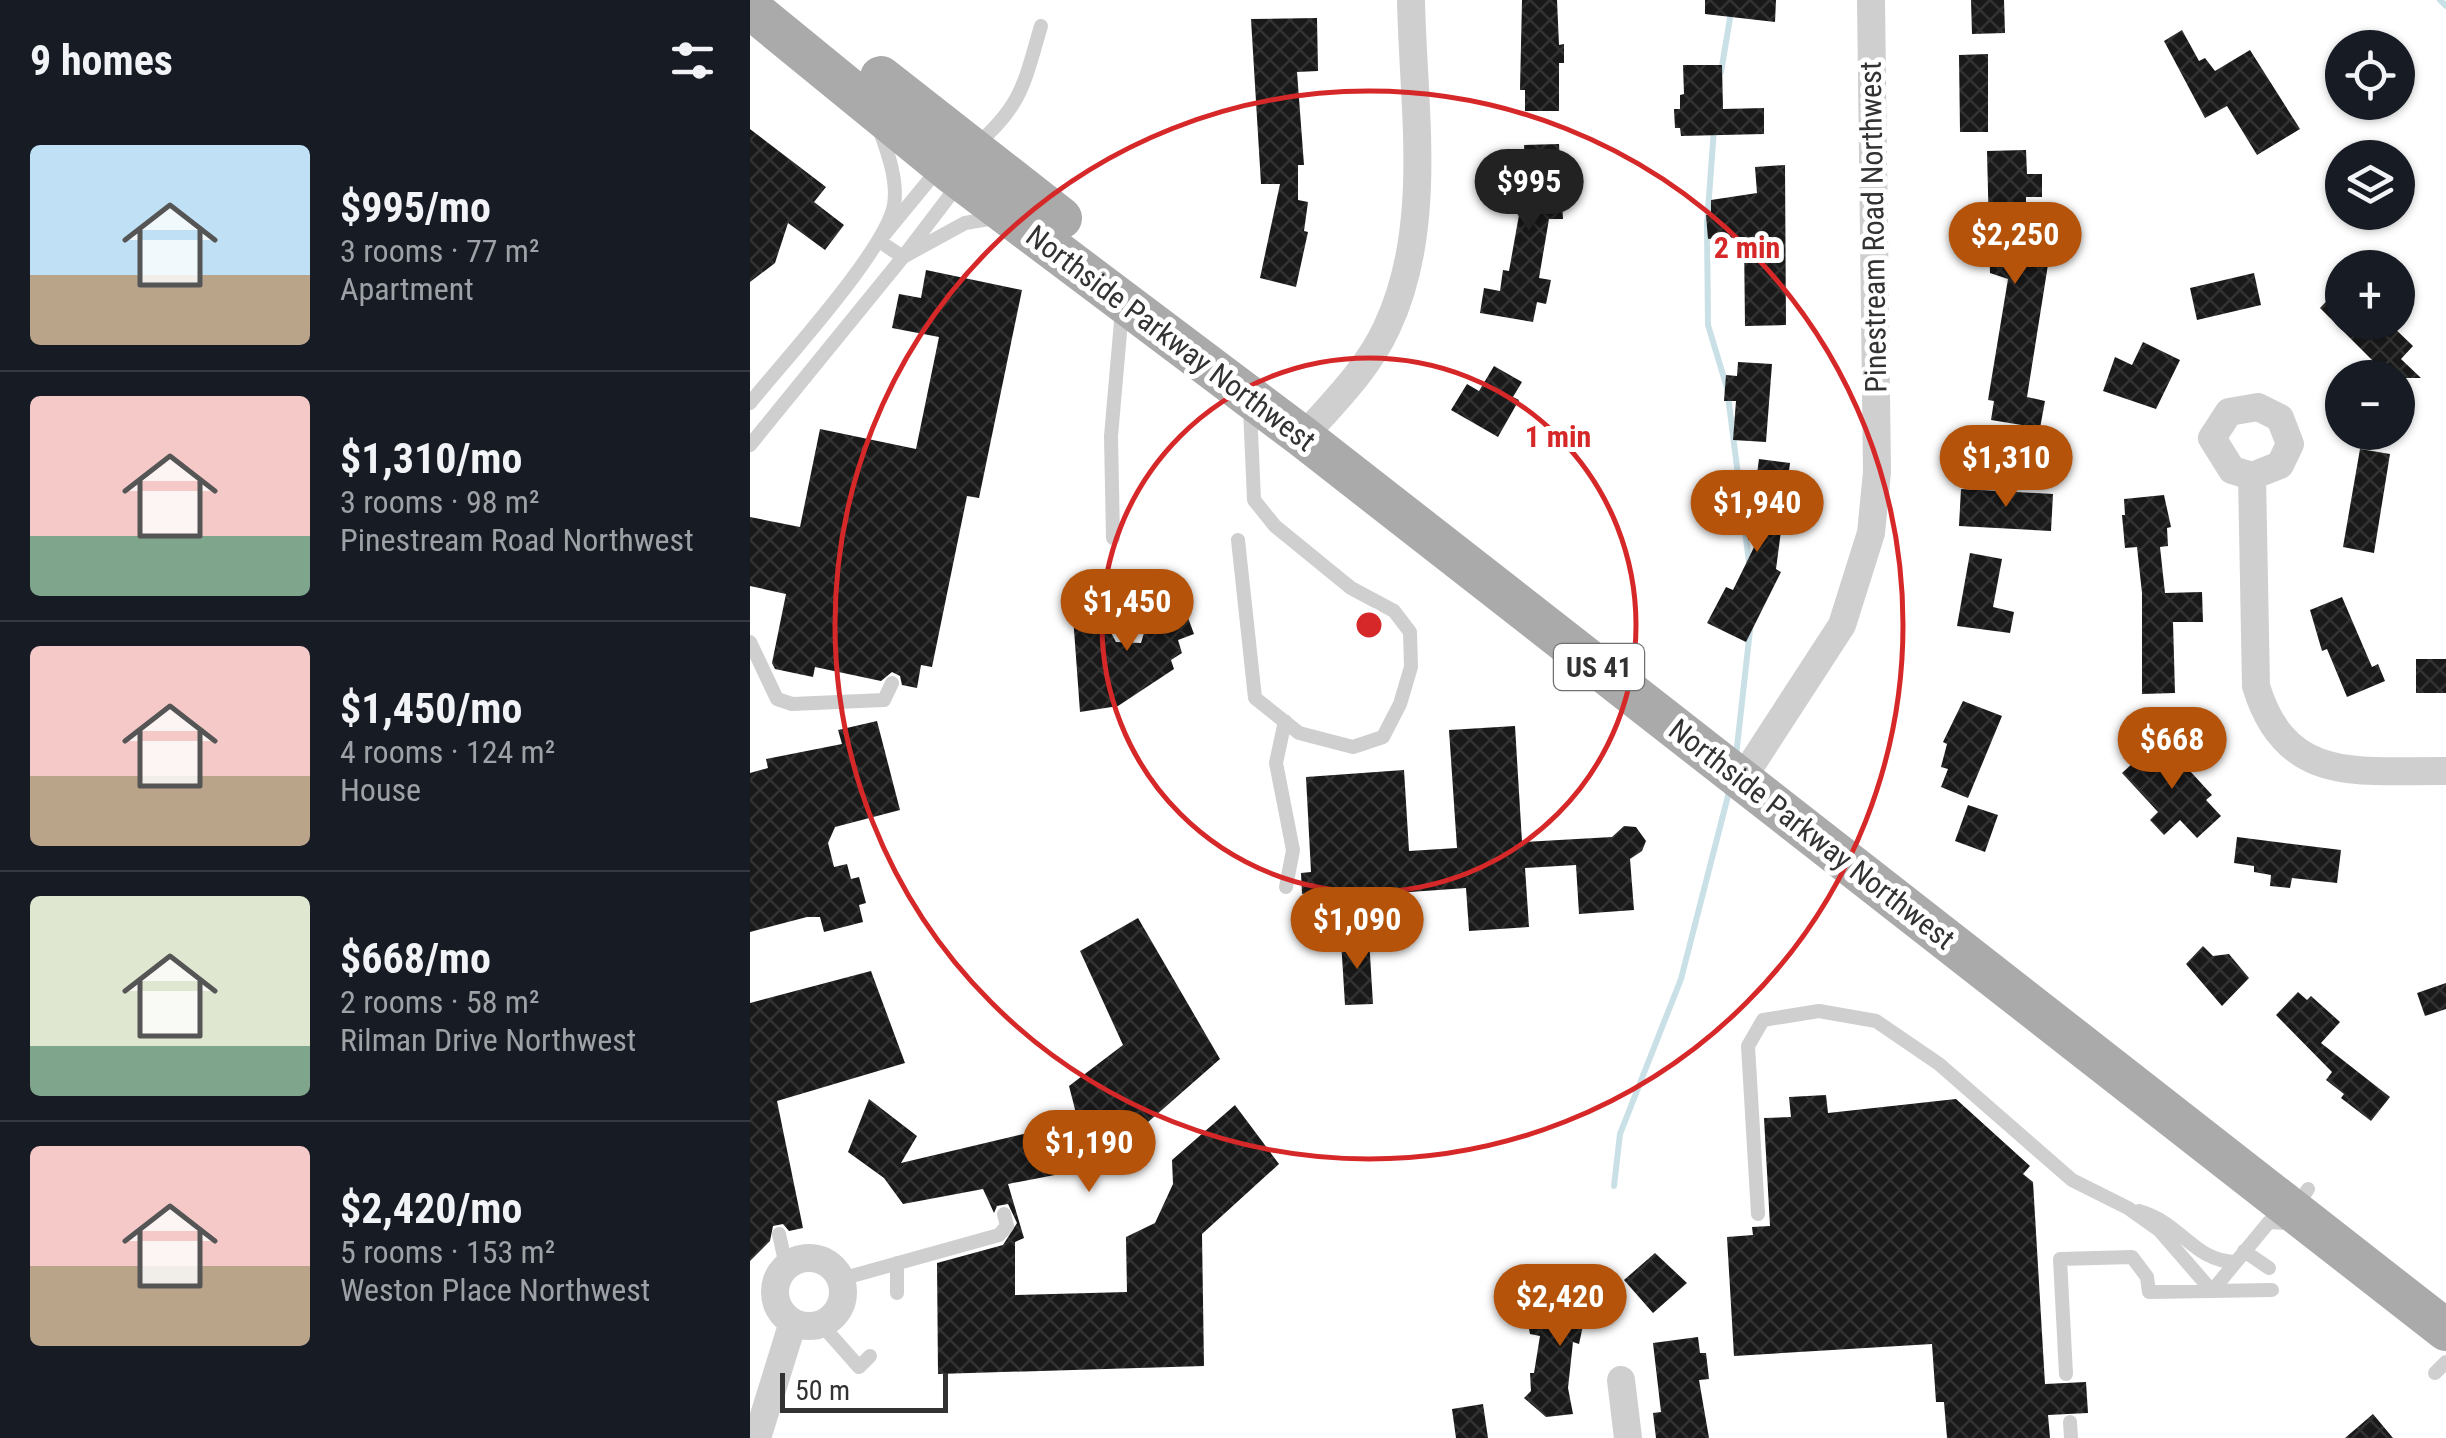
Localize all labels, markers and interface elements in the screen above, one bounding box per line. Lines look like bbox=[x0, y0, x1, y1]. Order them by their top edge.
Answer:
map controls bbox=[2325, 30, 2415, 450]
button: locate bbox=[2325, 30, 2415, 120]
icon: filters bbox=[665, 33, 720, 88]
text: 9 homes bbox=[30, 36, 173, 85]
street label: Pinestream Road Northwest bbox=[1853, 61, 1893, 393]
button: layers bbox=[2325, 140, 2415, 230]
pin: $995 bbox=[1470, 149, 1588, 234]
text: $995 bbox=[1497, 162, 1561, 200]
text: $995/mo bbox=[340, 183, 491, 232]
icon: home bbox=[110, 185, 230, 305]
pin: $2,250 bbox=[1934, 202, 2096, 287]
text: $2,250 bbox=[1971, 215, 2059, 253]
street label: Northside Parkway Northwest bbox=[1020, 218, 1322, 458]
text: 2 min bbox=[1714, 230, 1780, 265]
text: 3 rooms · 77 m² bbox=[340, 232, 539, 270]
button: + bbox=[2325, 250, 2415, 340]
text: Apartment bbox=[340, 270, 474, 308]
button: − bbox=[2325, 360, 2415, 450]
text: 1 min bbox=[1525, 419, 1591, 454]
pin: $1,310 bbox=[1925, 425, 2087, 510]
text: $1,310/mo bbox=[340, 434, 522, 483]
icon: home bbox=[110, 436, 230, 556]
text: $1,310 bbox=[1962, 438, 2050, 476]
pin: $1,940 bbox=[1676, 470, 1838, 555]
text: 3 rooms · 98 m² bbox=[340, 483, 539, 521]
text: $1,940 bbox=[1713, 483, 1801, 521]
text: Pinestream Road Northwest bbox=[340, 521, 694, 559]
pin: $1,450 bbox=[1046, 569, 1208, 654]
text: $1,450 bbox=[1083, 582, 1171, 620]
centre of rings bbox=[1351, 607, 1387, 643]
road number: US 41 bbox=[1554, 644, 1644, 690]
text: $1,450/mo bbox=[340, 684, 522, 733]
icon: home bbox=[110, 686, 230, 806]
pin: $668 bbox=[2113, 707, 2231, 792]
street label: Northside Parkway Northwest bbox=[1662, 712, 1962, 956]
text: $668 bbox=[2140, 720, 2204, 758]
text: 4 rooms · 124 m² bbox=[340, 733, 555, 771]
text: House bbox=[340, 771, 421, 809]
pin: $1,090 bbox=[1276, 887, 1438, 972]
text: $1,090 bbox=[1313, 900, 1401, 938]
text: $668/mo bbox=[340, 934, 491, 983]
icon: home bbox=[110, 936, 230, 1056]
text: 2 rooms · 58 m² bbox=[340, 983, 539, 1021]
text: Rilman Drive Northwest bbox=[340, 1021, 636, 1059]
pin: $1,190 bbox=[1008, 1110, 1170, 1195]
text: $1,190 bbox=[1045, 1123, 1133, 1161]
text: $2,420/mo bbox=[340, 1184, 522, 1233]
icon: home bbox=[110, 1186, 230, 1306]
text: 5 rooms · 153 m² bbox=[340, 1233, 555, 1271]
pin: $2,420 bbox=[1479, 1264, 1641, 1349]
text: Weston Place Northwest bbox=[340, 1271, 650, 1309]
text: $2,420 bbox=[1516, 1277, 1604, 1315]
scale bar bbox=[780, 1368, 948, 1412]
text: 50 m bbox=[795, 1374, 850, 1407]

